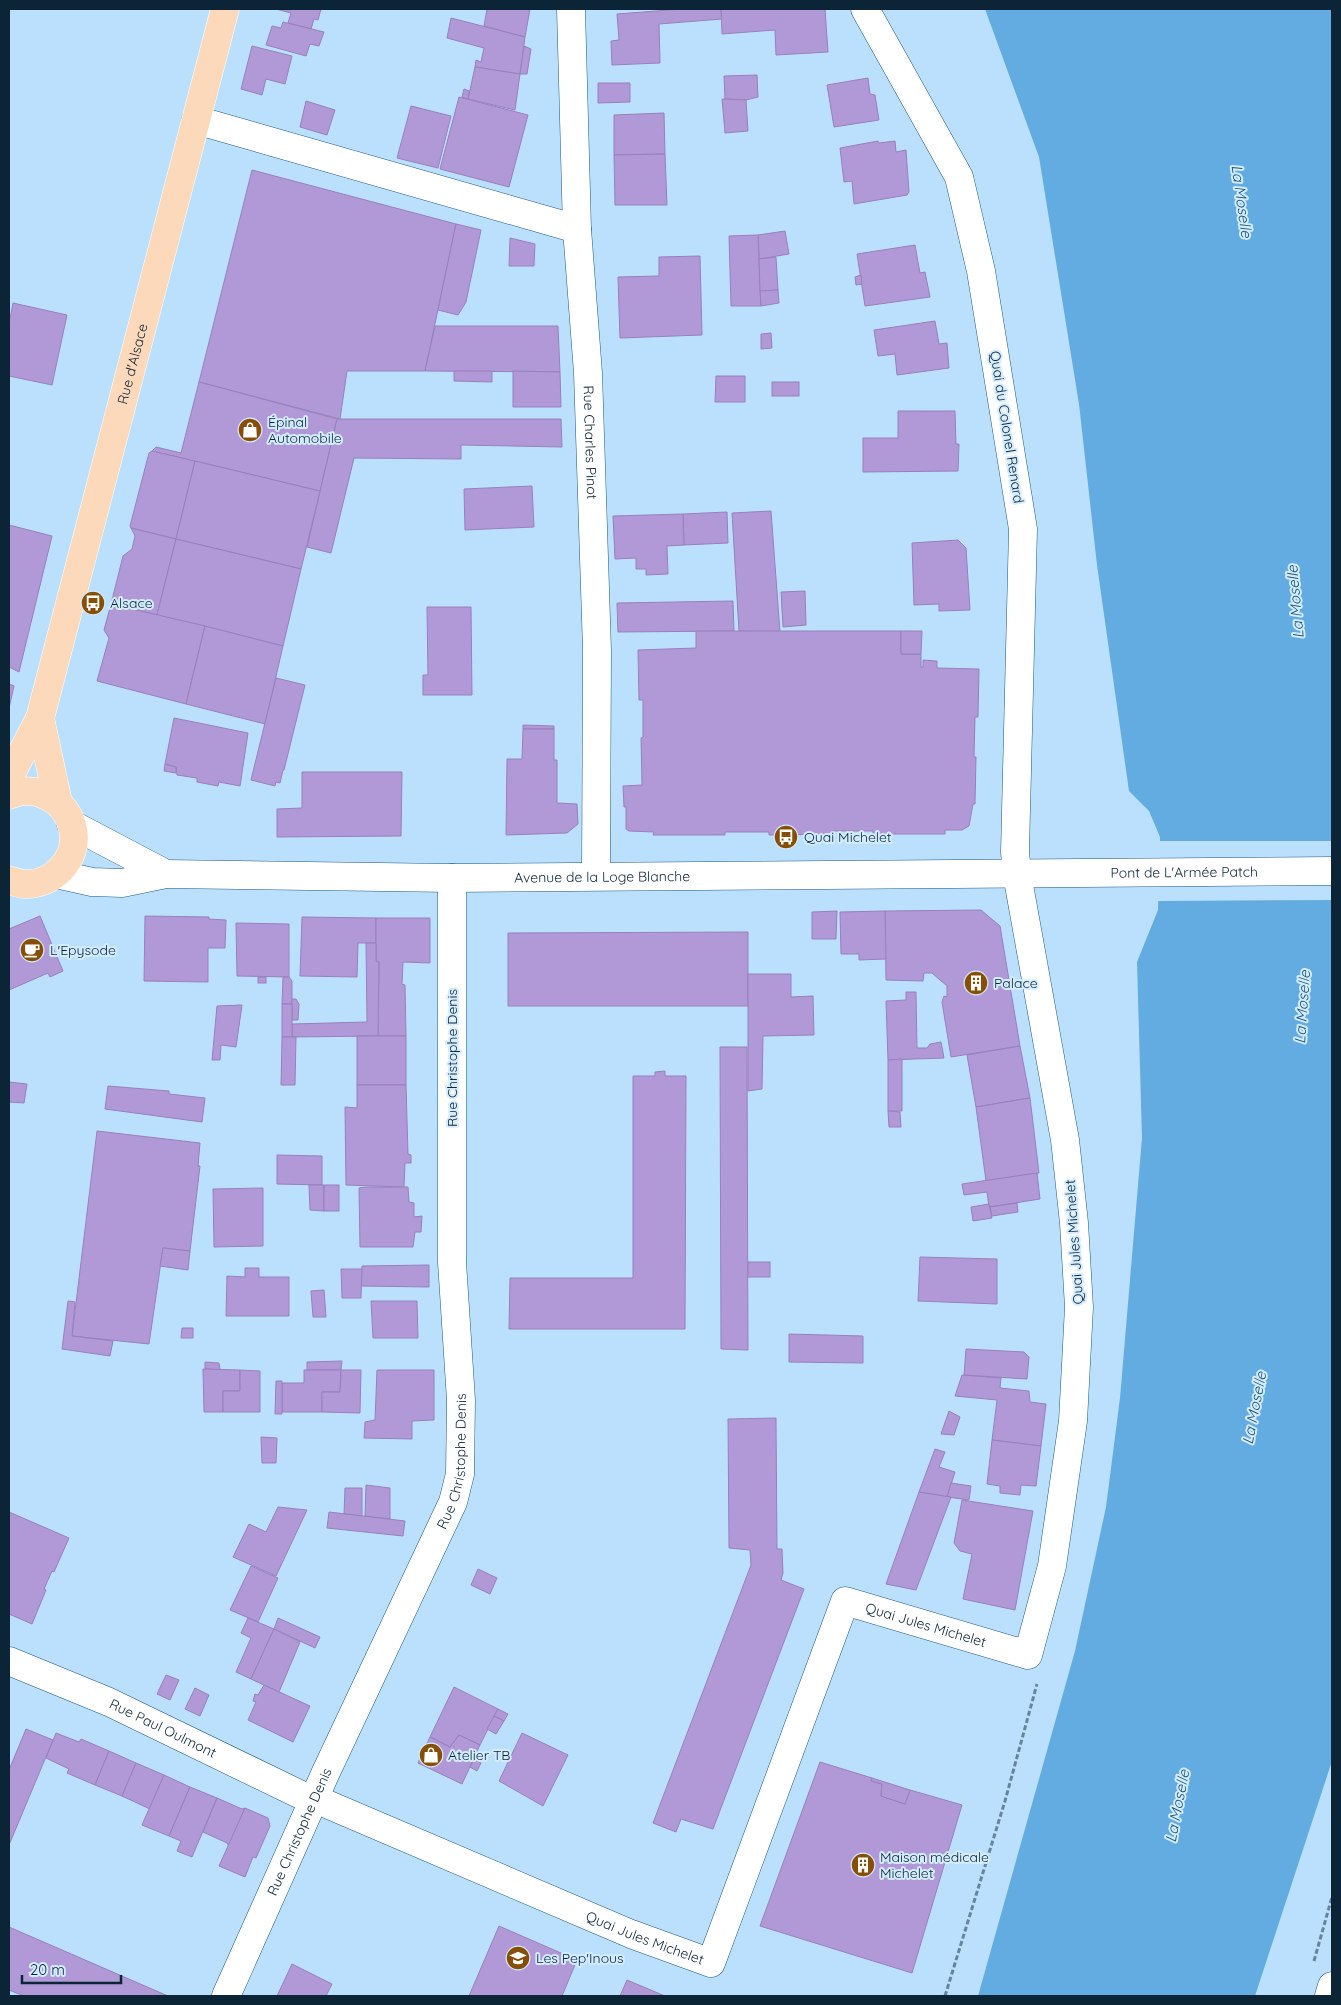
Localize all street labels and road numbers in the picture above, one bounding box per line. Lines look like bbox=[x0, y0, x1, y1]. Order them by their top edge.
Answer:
street label: Rue d'Alsace bbox=[113, 321, 152, 406]
street label: Quai du Colonel Renard bbox=[986, 349, 1028, 505]
street label: Rue Charles Pinot bbox=[579, 385, 601, 500]
street label: Pont de L'Armée Patch bbox=[1110, 863, 1258, 882]
street label: Avenue de la Loge Blanche bbox=[514, 867, 690, 887]
street label: Rue Christophe Denis bbox=[443, 989, 461, 1127]
street label: Quai Jules Michelet bbox=[1061, 1179, 1087, 1305]
street label: Rue Christophe Denis bbox=[433, 1393, 470, 1532]
street label: Quai Jules Michelet bbox=[863, 1599, 989, 1651]
street label: Rue Paul Oulmont bbox=[107, 1695, 220, 1762]
street label: Rue Christophe Denis bbox=[263, 1765, 336, 1898]
street label: Quai Jules Michelet bbox=[583, 1907, 707, 1969]

